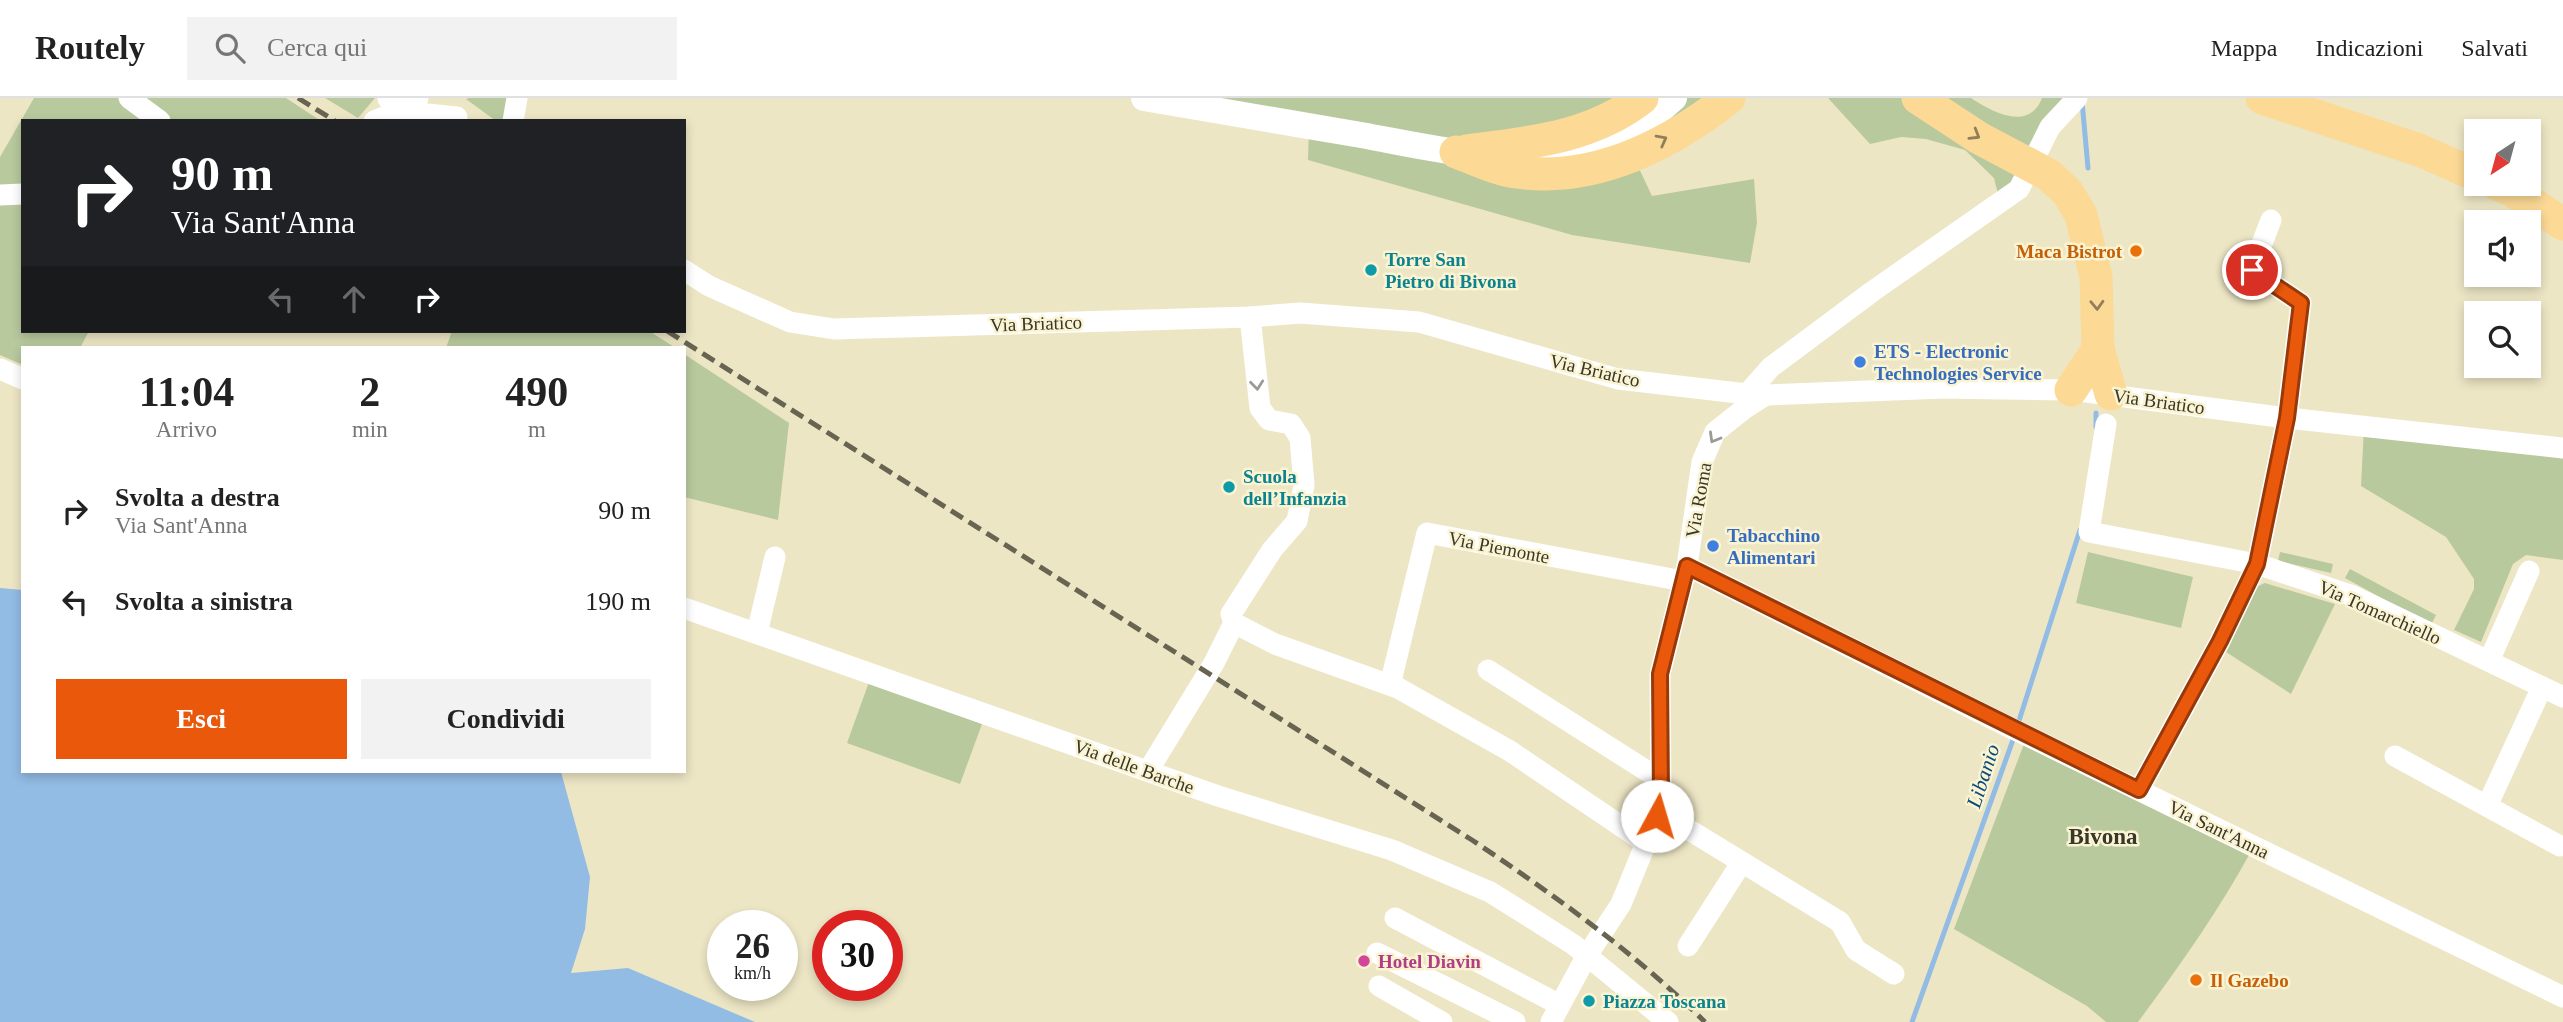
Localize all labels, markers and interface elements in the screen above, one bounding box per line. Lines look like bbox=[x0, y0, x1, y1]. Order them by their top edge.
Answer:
search box bbox=[187, 17, 677, 80]
icon: search bbox=[211, 29, 249, 67]
text: Routely bbox=[35, 30, 145, 66]
text: Cerca qui bbox=[267, 33, 367, 62]
text: Mappa bbox=[2211, 35, 2277, 61]
text: Indicazioni bbox=[2315, 35, 2423, 61]
text: Salvati bbox=[2461, 35, 2528, 61]
north arrow bbox=[2464, 119, 2541, 196]
map controls bbox=[2464, 119, 2541, 378]
one-way arrow bbox=[1967, 127, 1980, 140]
one-way arrow bbox=[1655, 135, 1667, 149]
text: 90 m bbox=[171, 146, 273, 201]
icon: right bbox=[56, 147, 147, 238]
text: Via Sant'Anna bbox=[171, 204, 355, 240]
button: sound bbox=[2464, 210, 2541, 287]
pin bbox=[2222, 240, 2282, 300]
place label: Maca Bistrot bbox=[2016, 241, 2123, 262]
marker: Maca Bistrot bbox=[2128, 243, 2144, 259]
place label: Torre San Pietro di Bivona bbox=[1385, 249, 1517, 292]
icon: arrive bbox=[2233, 251, 2271, 289]
marker: Torre San Pietro di Bivona bbox=[1363, 262, 1379, 278]
icon: left bbox=[262, 280, 300, 318]
icon: ahead bbox=[335, 280, 373, 318]
icon: right bbox=[408, 280, 446, 318]
one-way arrow bbox=[2089, 300, 2104, 311]
button: search bbox=[2464, 301, 2541, 378]
street label: Via Briatico bbox=[990, 311, 1082, 336]
place label: ETS - Electronic Technologies Service bbox=[1874, 341, 2042, 384]
street label: Via Briatico bbox=[1548, 350, 1642, 391]
marker: ETS - Electronic Technologies Service bbox=[1852, 354, 1868, 370]
text: 11:04 bbox=[139, 369, 234, 415]
text: 2 bbox=[359, 369, 380, 415]
text: 490 bbox=[505, 369, 568, 415]
one-way arrow bbox=[1249, 380, 1264, 391]
street label: Via Briatico bbox=[2112, 385, 2206, 418]
text: Arrivo bbox=[156, 417, 217, 442]
text: min bbox=[352, 417, 388, 442]
text: m bbox=[528, 417, 546, 442]
one-way arrow bbox=[1709, 430, 1722, 443]
street label: Via Roma bbox=[1682, 460, 1716, 540]
place label: Scuola dell’Infanzia bbox=[1243, 466, 1347, 509]
marker: Scuola dell’Infanzia bbox=[1221, 479, 1237, 495]
text: Svolta a destra bbox=[115, 483, 280, 512]
icon: right bbox=[56, 492, 94, 530]
text: 90 m bbox=[598, 496, 651, 525]
text: Via Sant'Anna bbox=[115, 513, 247, 538]
place label: Tabacchino Alimentari bbox=[1727, 525, 1820, 568]
street label: Via Piemonte bbox=[1446, 527, 1551, 568]
marker: Tabacchino Alimentari bbox=[1705, 538, 1721, 554]
street label: Via Tomarchiello bbox=[2315, 576, 2444, 649]
icon: left bbox=[56, 583, 94, 621]
text: Svolta a sinistra bbox=[115, 587, 293, 616]
text: 190 m bbox=[585, 587, 651, 616]
button: Esci bbox=[56, 679, 347, 759]
button: Condividi bbox=[361, 679, 651, 759]
street label: Via delle Barche bbox=[1071, 735, 1197, 798]
water label: Libanio bbox=[1961, 741, 2005, 812]
position arrow bbox=[1620, 779, 1694, 853]
street label: Via Sant'Anna bbox=[2165, 796, 2273, 863]
district label: Bivona bbox=[2068, 824, 2138, 849]
speed limit sign: 30 bbox=[812, 910, 903, 1001]
text: 26 bbox=[735, 927, 770, 966]
place label: Hotel Diavin bbox=[1378, 951, 1481, 972]
marker: Hotel Diavin bbox=[1356, 953, 1372, 969]
text: km/h bbox=[734, 963, 771, 983]
place label: Il Gazebo bbox=[2210, 970, 2289, 991]
marker: Il Gazebo bbox=[2188, 972, 2204, 988]
place label: Piazza Toscana bbox=[1603, 991, 1726, 1012]
marker: Piazza Toscana bbox=[1581, 993, 1597, 1009]

